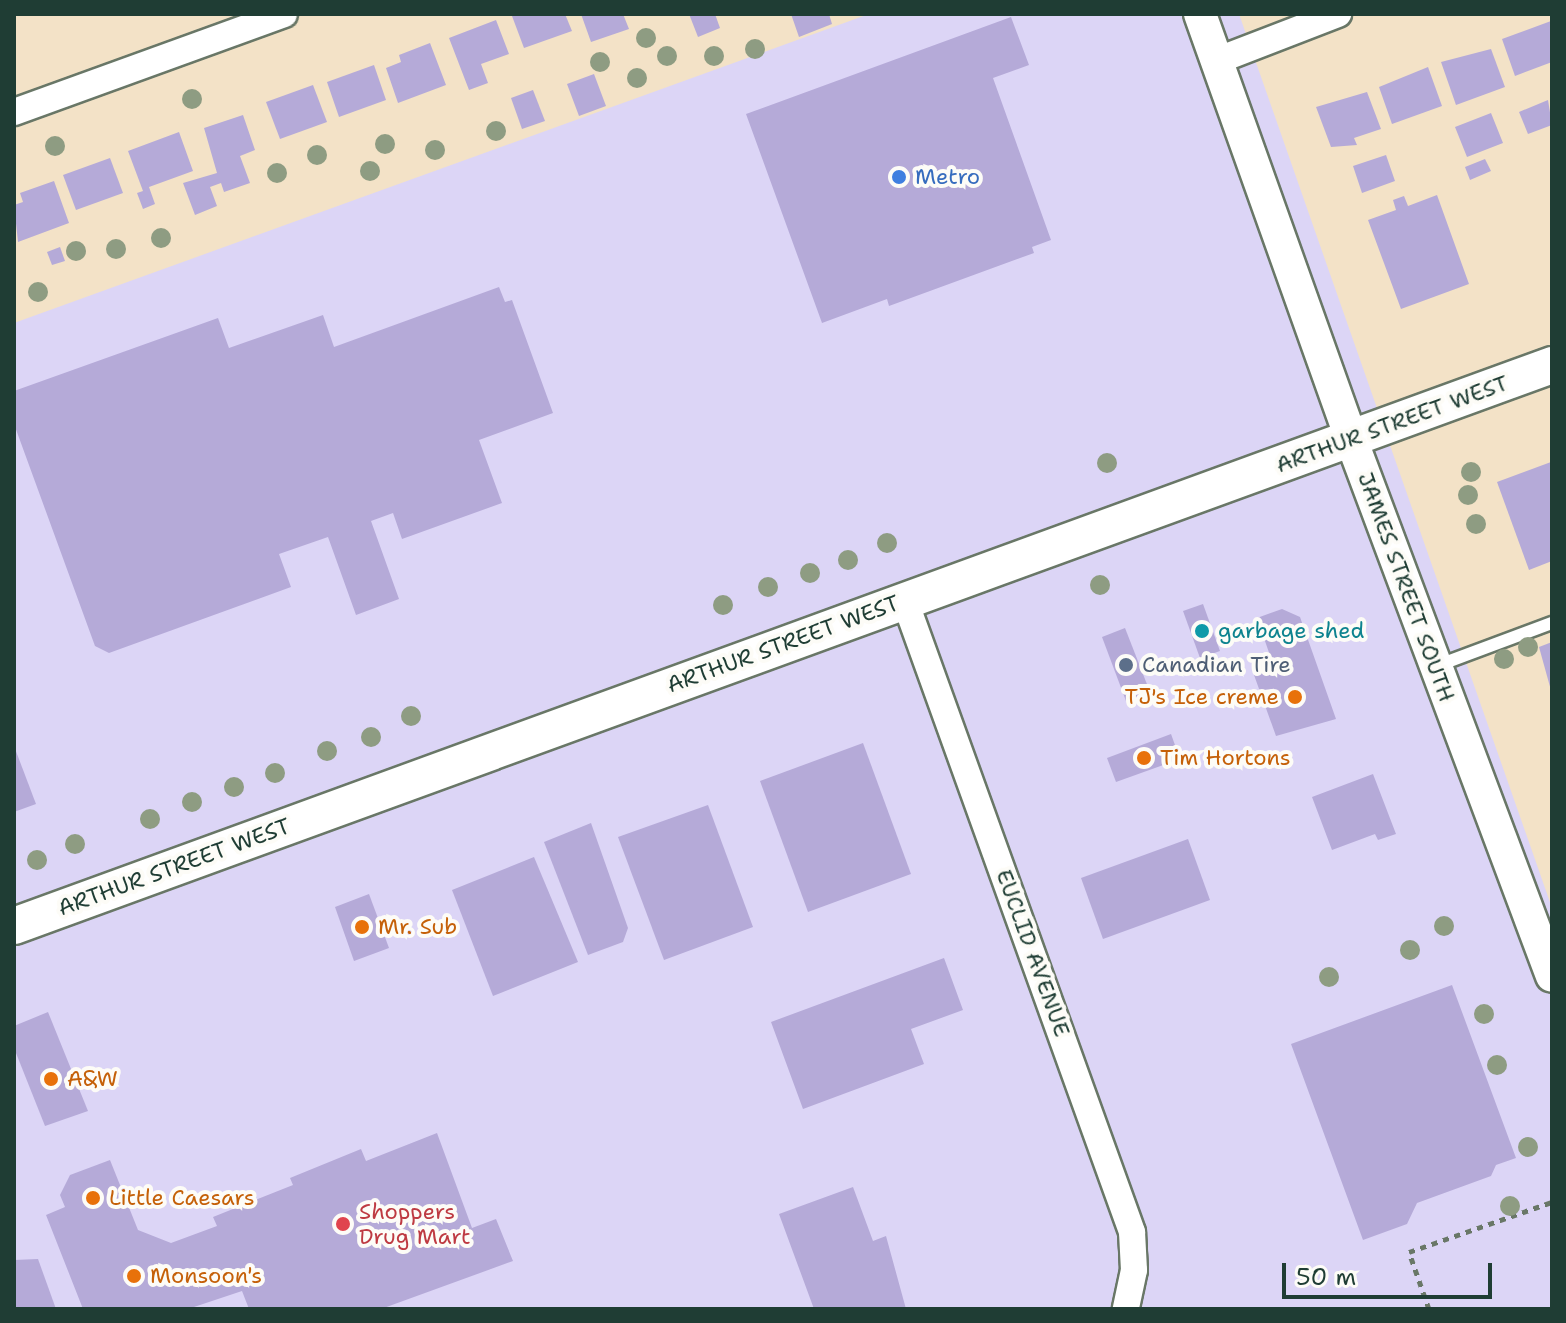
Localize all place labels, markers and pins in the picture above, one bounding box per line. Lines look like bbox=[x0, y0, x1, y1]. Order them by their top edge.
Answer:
place label: Metro bbox=[915, 164, 980, 190]
marker: Metro bbox=[890, 168, 908, 186]
place label: garbage shed bbox=[1218, 618, 1364, 644]
marker: garbage shed bbox=[1193, 622, 1211, 640]
place label: Canadian Tire bbox=[1142, 652, 1291, 678]
marker: Canadian Tire bbox=[1117, 656, 1135, 674]
place label: TJ's Ice creme bbox=[1125, 684, 1279, 710]
marker: TJ's Ice creme bbox=[1286, 688, 1304, 706]
place label: Tim Hortons bbox=[1160, 745, 1291, 771]
marker: Tim Hortons bbox=[1135, 749, 1153, 767]
place label: Mr. Sub bbox=[378, 914, 457, 940]
marker: Mr. Sub bbox=[353, 918, 371, 936]
place label: A&W bbox=[67, 1066, 118, 1092]
marker: A&W bbox=[42, 1070, 60, 1088]
place label: Little Caesars bbox=[109, 1185, 255, 1211]
marker: Little Caesars bbox=[84, 1189, 102, 1207]
place label: Shoppers Drug Mart bbox=[359, 1198, 471, 1250]
marker: Shoppers Drug Mart bbox=[334, 1215, 352, 1233]
place label: Monsoon's bbox=[150, 1263, 262, 1289]
marker: Monsoon's bbox=[125, 1267, 143, 1285]

